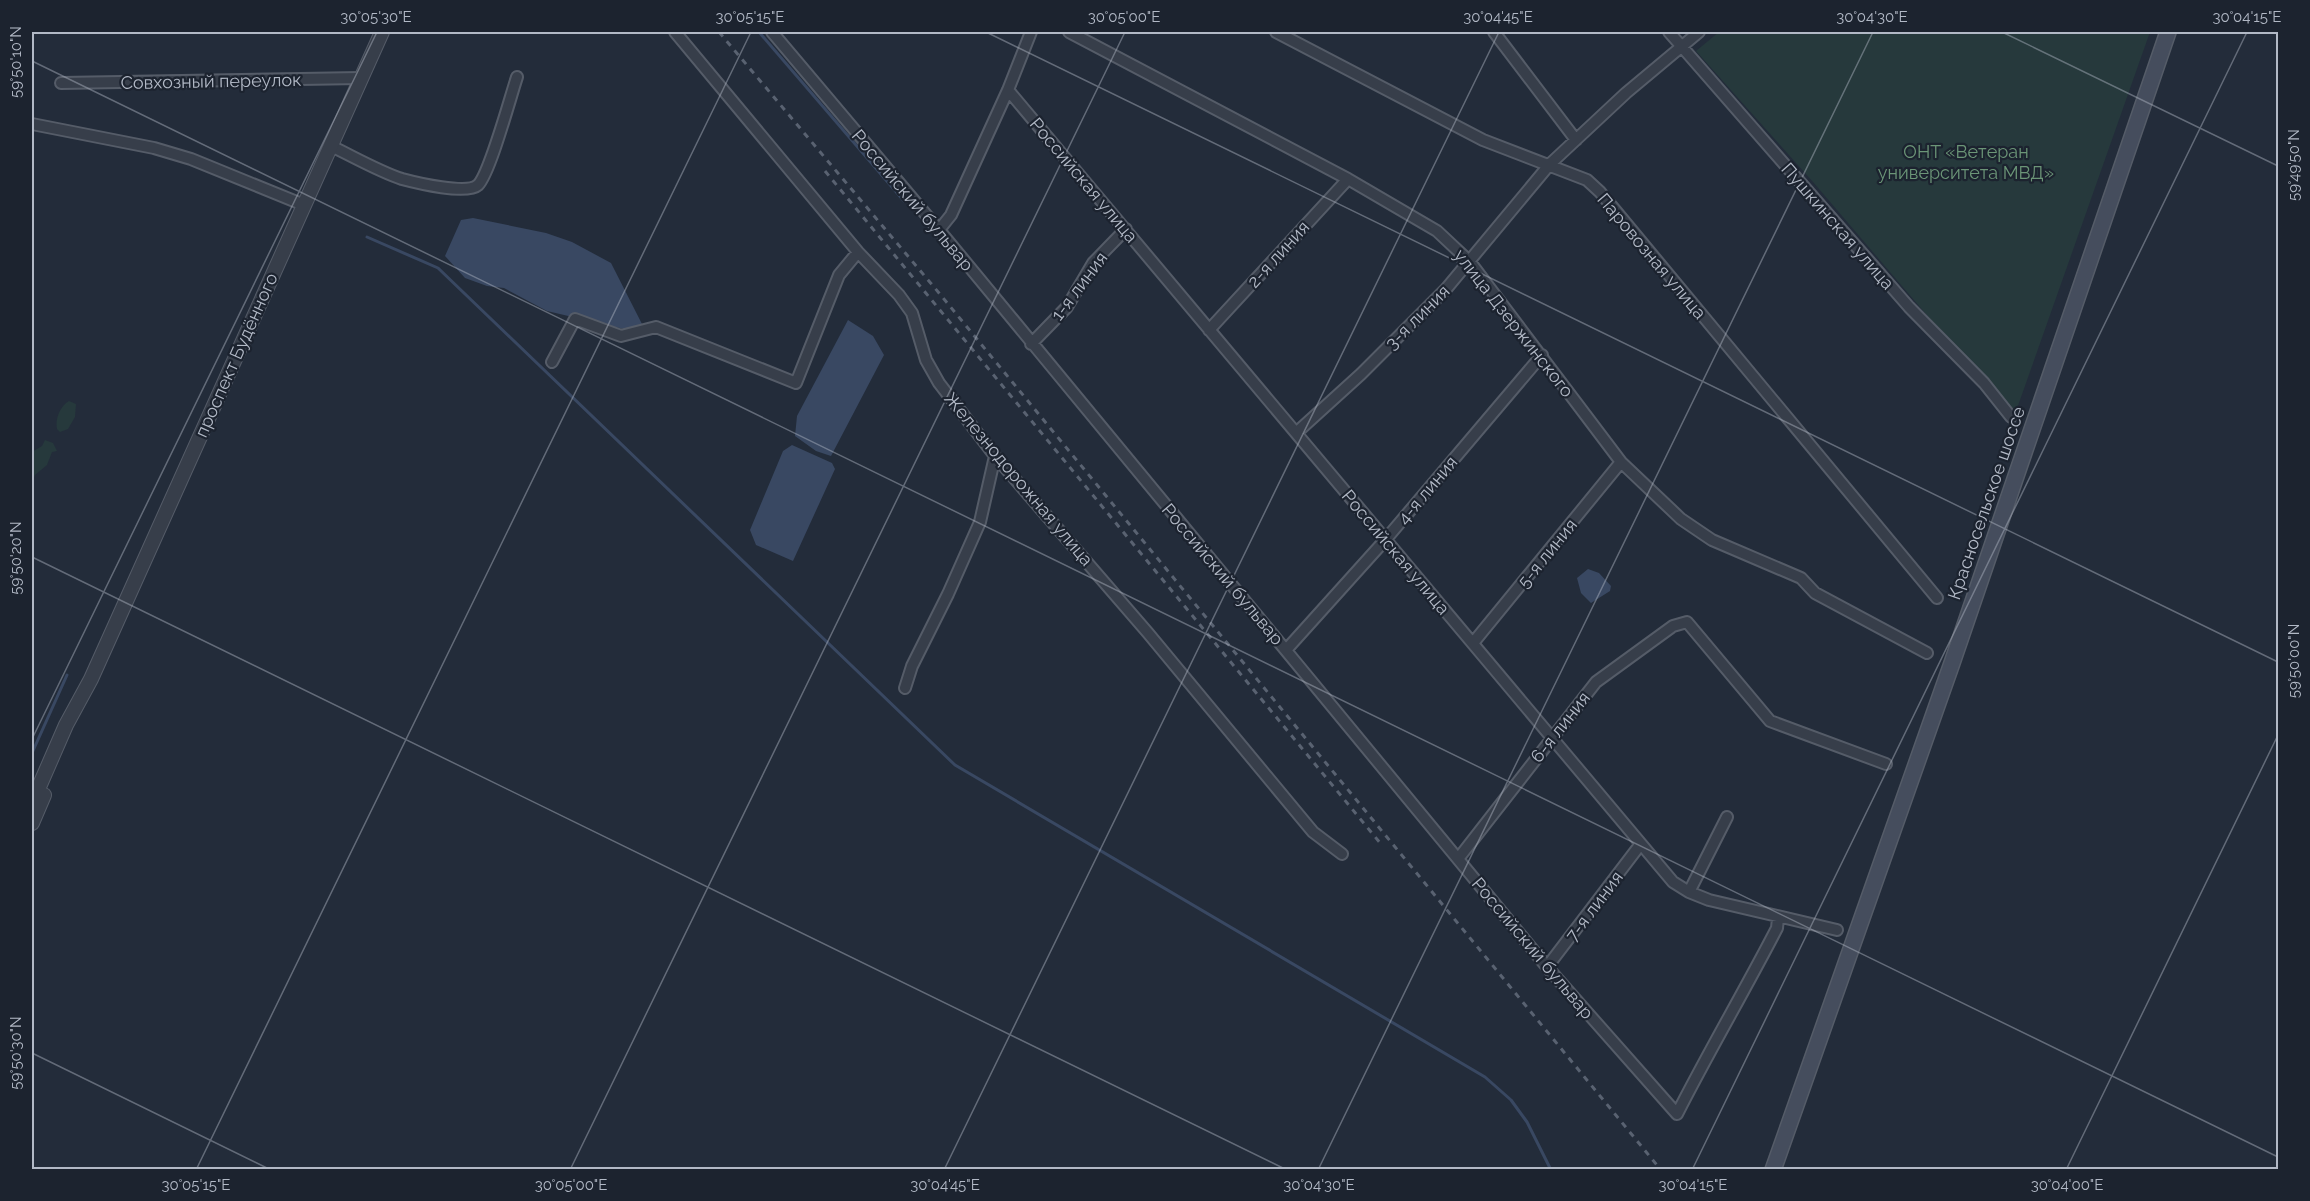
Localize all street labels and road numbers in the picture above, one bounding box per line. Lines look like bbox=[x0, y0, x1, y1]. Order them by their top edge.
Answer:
street label: Совхозный переулок bbox=[120, 69, 302, 93]
street label: Российская улица bbox=[1026, 113, 1142, 247]
street label: Российский бульвар bbox=[848, 125, 978, 275]
street label: Пушкинская улица bbox=[1777, 158, 1899, 294]
street label: Паровозная улица bbox=[1593, 189, 1711, 323]
street label: 2-я линия bbox=[1243, 216, 1313, 292]
street label: улица Дзержинского bbox=[1450, 245, 1578, 401]
street label: 1-я линия bbox=[1046, 248, 1112, 324]
street label: проспект Будённого bbox=[190, 269, 282, 440]
street label: 3-я линия bbox=[1380, 280, 1454, 354]
street label: Железнодорожная улица bbox=[940, 388, 1098, 570]
street label: Красносельское шоссе bbox=[1943, 403, 2029, 602]
street label: 4-я линия bbox=[1392, 452, 1462, 528]
street label: Российская улица bbox=[1338, 485, 1454, 619]
street label: Российский бульвар bbox=[1158, 499, 1288, 649]
street label: 5-я линия bbox=[1513, 514, 1581, 592]
street label: 6-я линия bbox=[1526, 688, 1594, 766]
street label: 7-я линия bbox=[1561, 867, 1627, 945]
street label: Российский бульвар bbox=[1468, 873, 1598, 1023]

